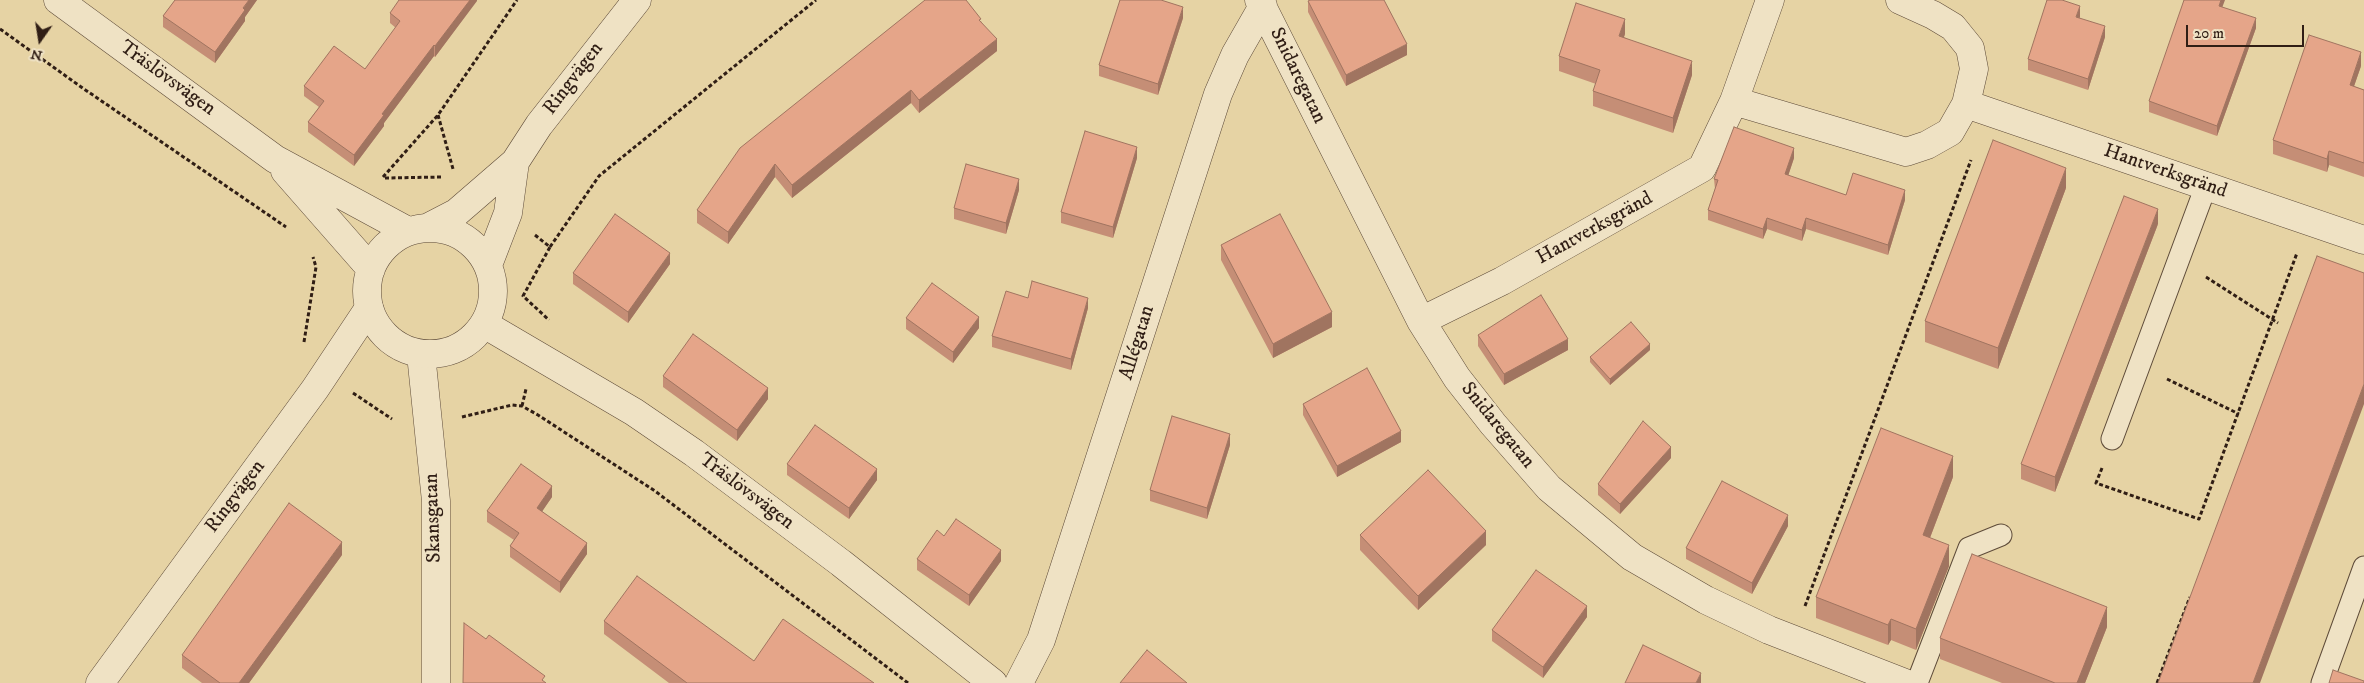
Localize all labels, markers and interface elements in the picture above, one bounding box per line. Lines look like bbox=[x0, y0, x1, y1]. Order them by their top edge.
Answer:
north arrow bbox=[15, 15, 65, 65]
scale bar bbox=[2189, 15, 2306, 47]
street label: Snidaregatan bbox=[1263, 24, 1331, 128]
text: 20 m bbox=[2194, 24, 2224, 43]
street label: Träslövsvägen bbox=[114, 36, 220, 122]
street label: Ringvägen bbox=[539, 38, 609, 120]
text: N bbox=[29, 45, 44, 65]
street label: Hantverksgränd bbox=[2100, 140, 2230, 204]
street label: Hantverksgränd bbox=[1533, 187, 1657, 271]
street label: Allégatan bbox=[1115, 303, 1161, 383]
street label: Snidaregatan bbox=[1455, 378, 1539, 474]
street label: Träslövsvägen bbox=[694, 449, 798, 535]
street label: Ringvägen bbox=[201, 456, 271, 538]
street label: Skansgatan bbox=[420, 473, 448, 563]

